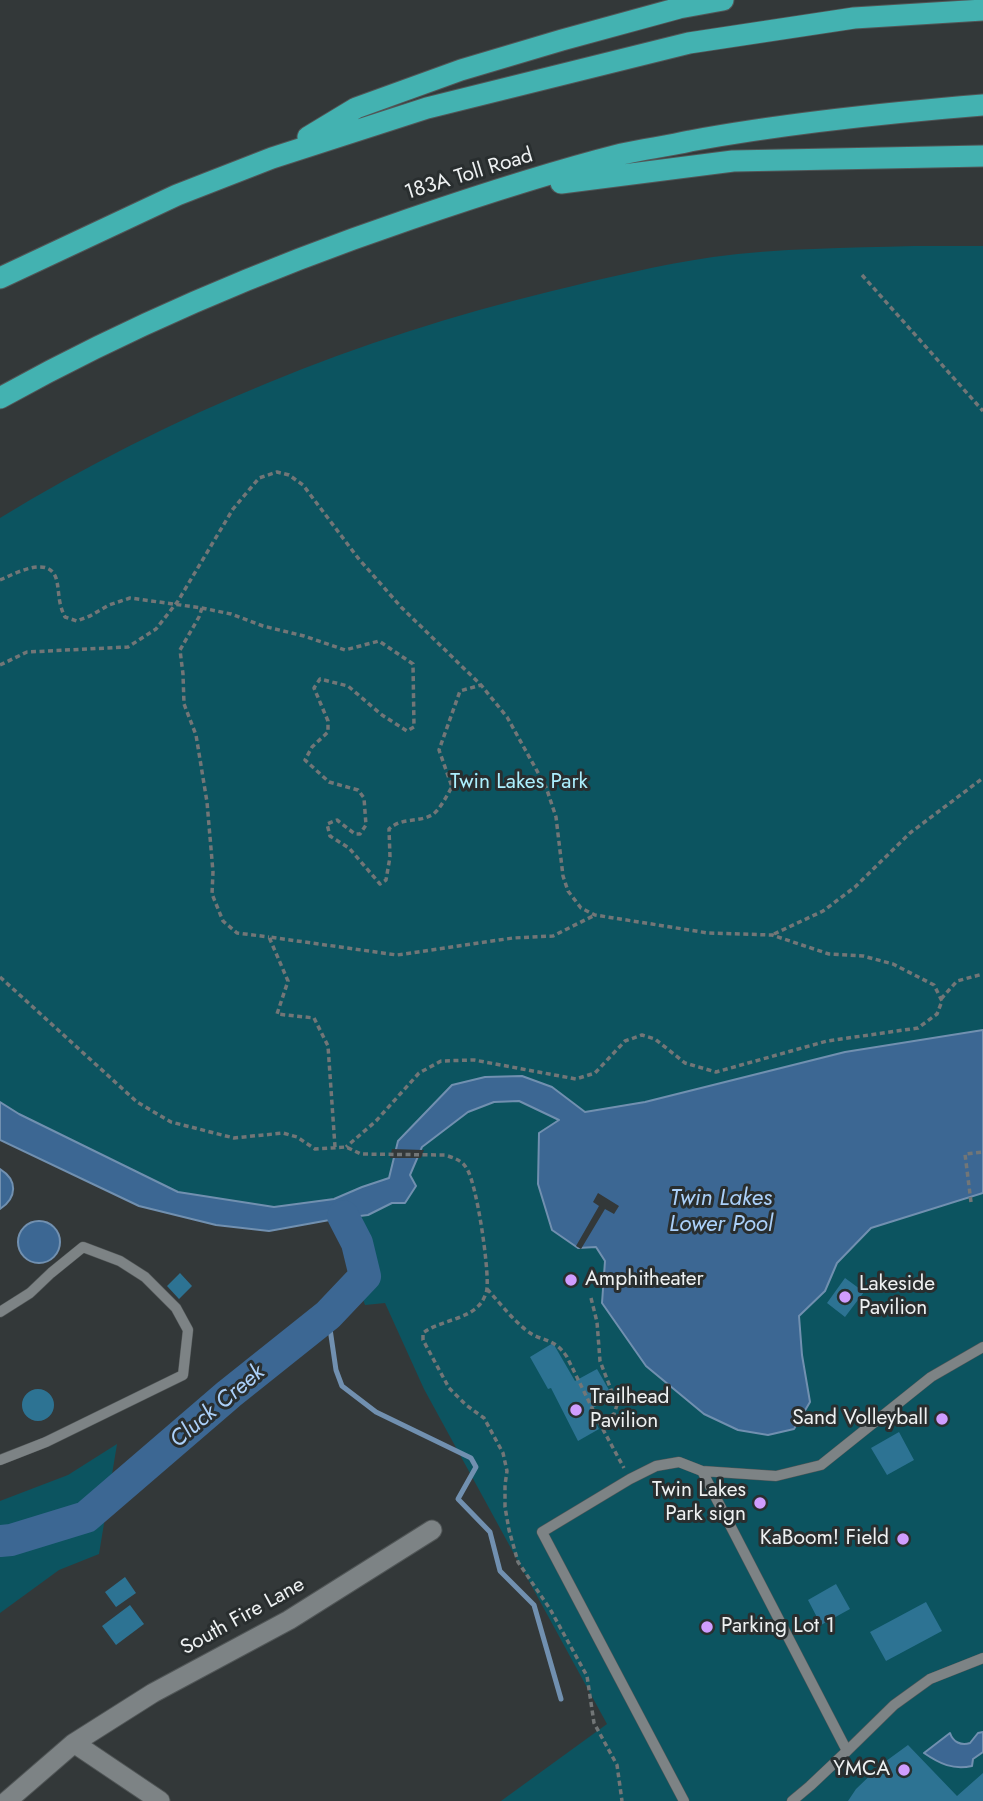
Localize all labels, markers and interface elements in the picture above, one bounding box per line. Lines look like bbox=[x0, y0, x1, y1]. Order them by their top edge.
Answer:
street label: 183A Toll Road bbox=[402, 144, 536, 206]
park label: Twin Lakes Park bbox=[450, 770, 588, 796]
water label: Twin Lakes Lower Pool bbox=[669, 1185, 773, 1239]
place label: Amphitheater bbox=[585, 1267, 704, 1293]
marker: Amphitheater bbox=[563, 1272, 579, 1288]
place label: Lakeside Pavilion bbox=[859, 1272, 935, 1322]
marker: Lakeside Pavilion bbox=[837, 1289, 853, 1305]
water label: Cluck Creek bbox=[165, 1359, 271, 1455]
place label: Trailhead Pavilion bbox=[590, 1385, 670, 1435]
marker: Trailhead Pavilion bbox=[568, 1402, 584, 1418]
place label: Sand Volleyball bbox=[792, 1406, 928, 1432]
marker: Sand Volleyball bbox=[934, 1411, 950, 1427]
place label: Twin Lakes Park sign bbox=[652, 1478, 746, 1528]
marker: Twin Lakes Park sign bbox=[752, 1495, 768, 1511]
place label: KaBoom! Field bbox=[760, 1526, 889, 1552]
marker: KaBoom! Field bbox=[895, 1531, 911, 1547]
street label: South Fire Lane bbox=[177, 1573, 309, 1661]
place label: Parking Lot 1 bbox=[721, 1614, 835, 1640]
marker: Parking Lot 1 bbox=[699, 1619, 715, 1635]
place label: YMCA bbox=[833, 1757, 890, 1783]
marker: YMCA bbox=[896, 1762, 912, 1778]

